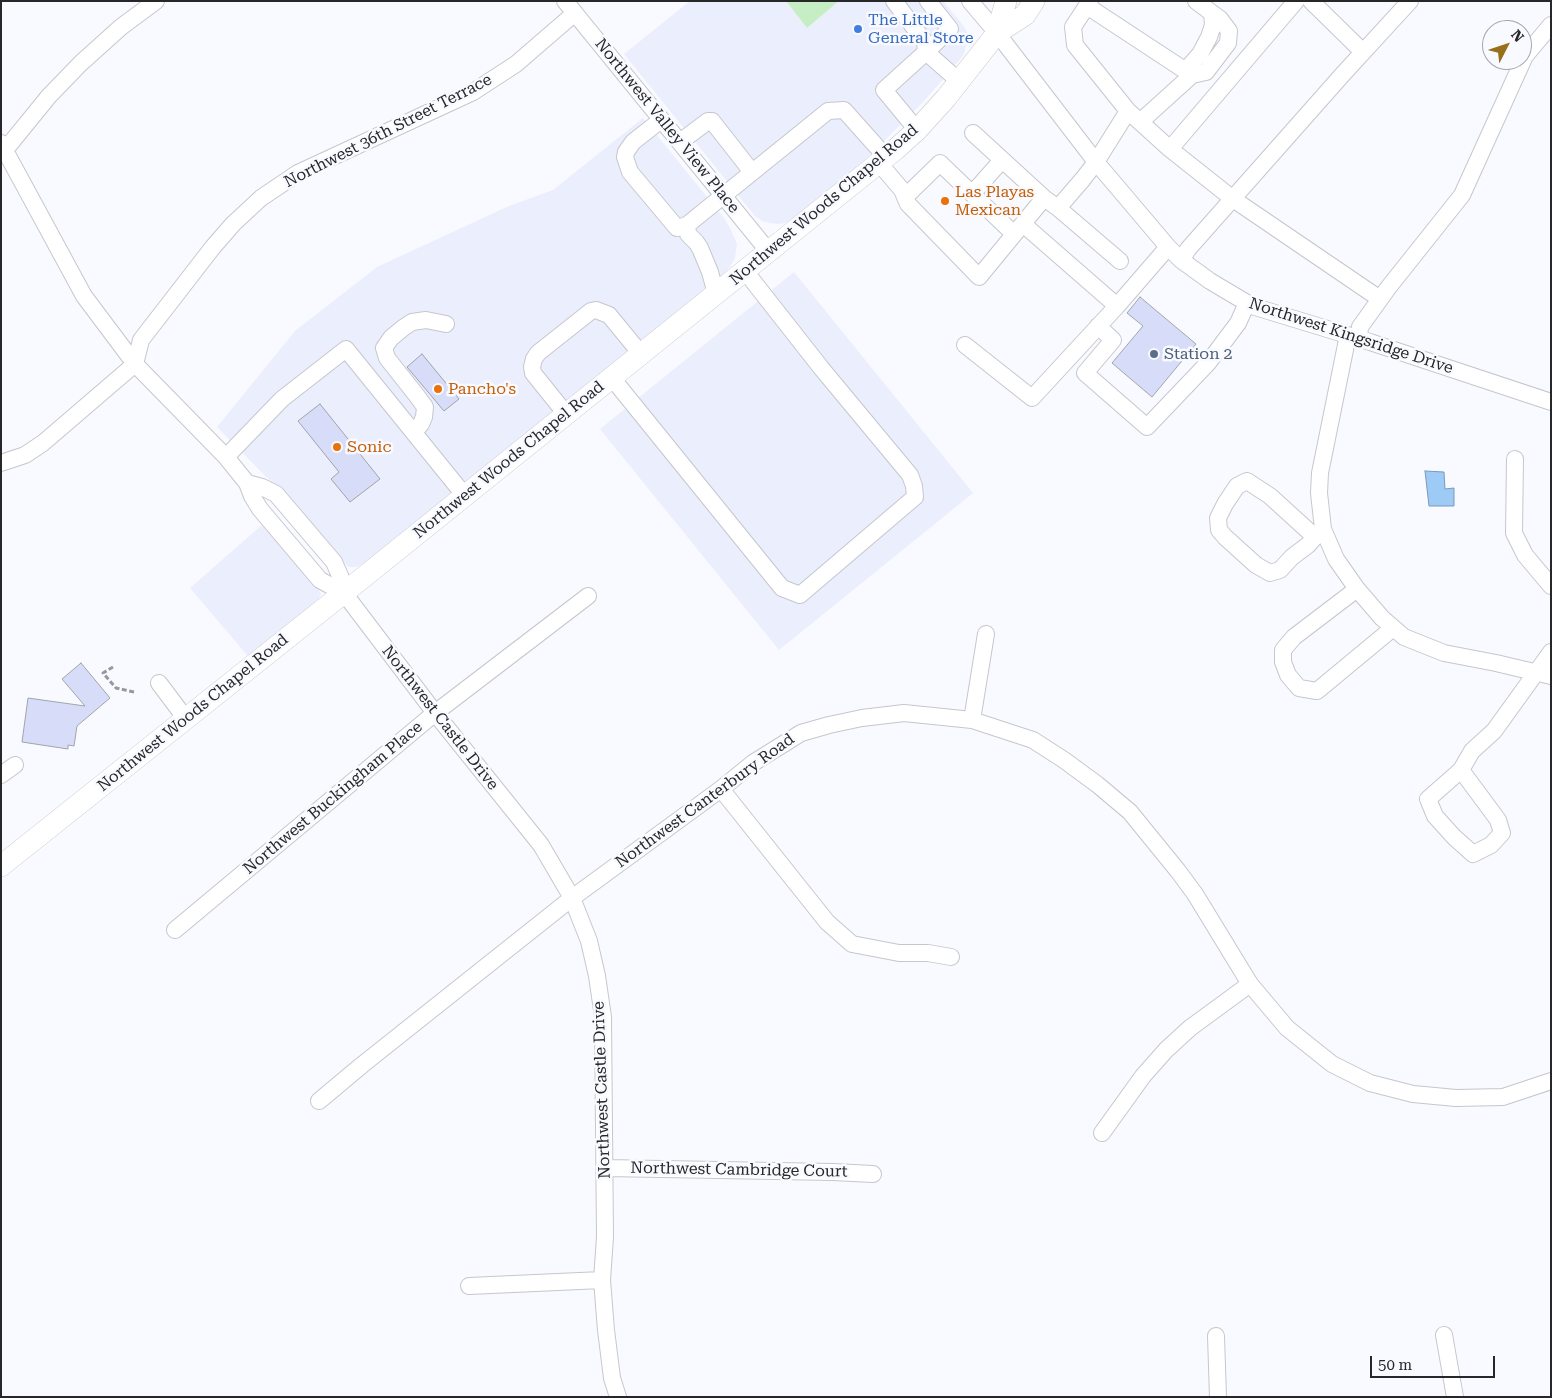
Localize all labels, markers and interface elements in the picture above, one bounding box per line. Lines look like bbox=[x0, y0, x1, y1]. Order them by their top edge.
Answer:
place label: The Little General Store bbox=[868, 10, 973, 48]
north arrow bbox=[1482, 20, 1532, 70]
marker: The Little General Store bbox=[852, 23, 864, 35]
text: N bbox=[1508, 26, 1527, 45]
street label: Northwest Valley View Place bbox=[591, 35, 743, 217]
street label: Northwest 36th Street Terrace bbox=[281, 70, 495, 192]
street label: Northwest Woods Chapel Road bbox=[726, 121, 922, 289]
place label: Las Playas Mexican bbox=[955, 182, 1034, 220]
marker: Las Playas Mexican bbox=[939, 195, 951, 207]
street label: Northwest Kingsridge Drive bbox=[1246, 294, 1456, 378]
place label: Station 2 bbox=[1164, 344, 1233, 364]
marker: Station 2 bbox=[1148, 348, 1160, 360]
street label: Northwest Woods Chapel Road bbox=[410, 377, 608, 543]
place label: Pancho's bbox=[448, 379, 516, 399]
marker: Pancho's bbox=[432, 383, 444, 395]
place label: Sonic bbox=[347, 437, 391, 457]
marker: Sonic bbox=[331, 441, 343, 453]
street label: Northwest Woods Chapel Road bbox=[94, 630, 292, 796]
street label: Northwest Castle Drive bbox=[378, 642, 502, 794]
street label: Northwest Buckingham Place bbox=[240, 717, 426, 879]
street label: Northwest Canterbury Road bbox=[612, 730, 798, 872]
street label: Northwest Castle Drive bbox=[589, 1001, 615, 1179]
street label: Northwest Cambridge Court bbox=[630, 1159, 848, 1181]
scale bar bbox=[1372, 1346, 1497, 1378]
text: 50 m bbox=[1378, 1356, 1412, 1374]

